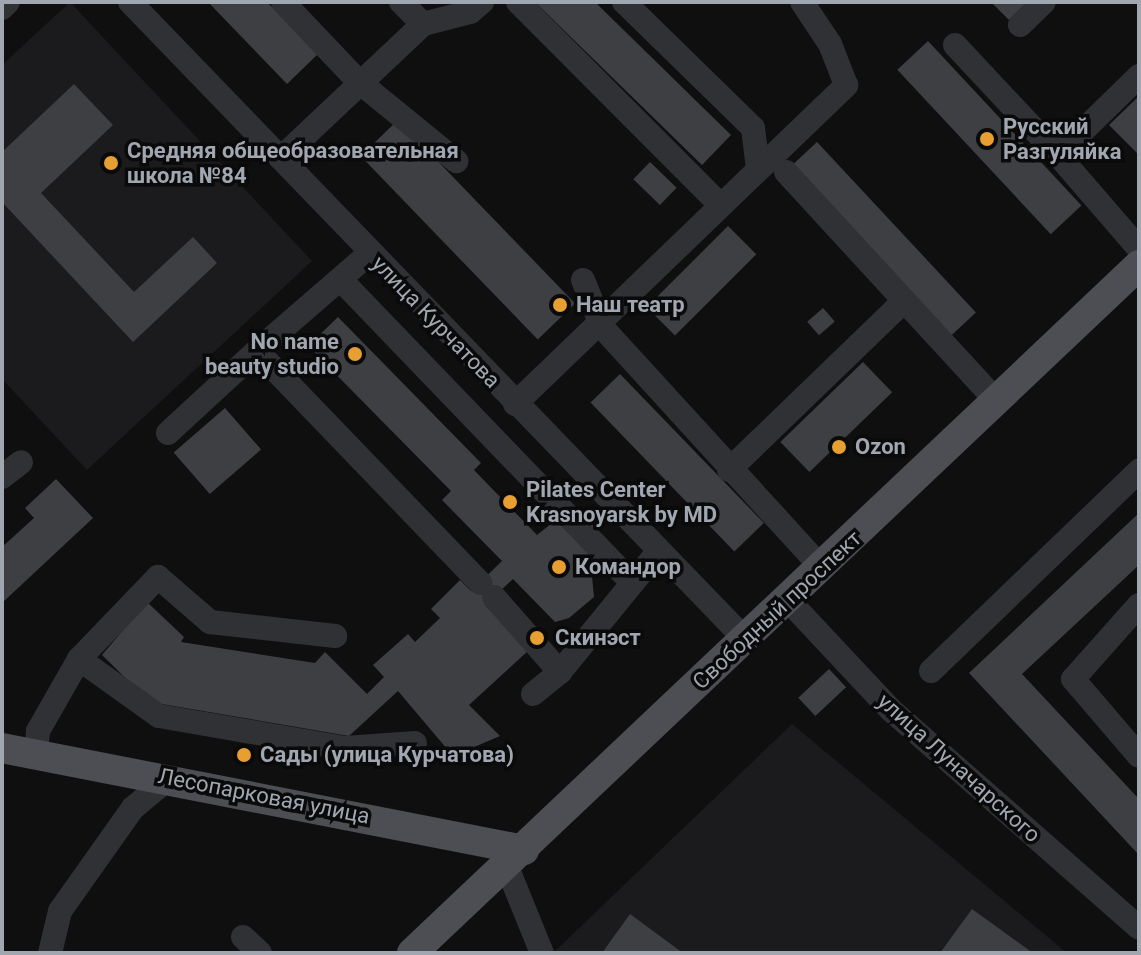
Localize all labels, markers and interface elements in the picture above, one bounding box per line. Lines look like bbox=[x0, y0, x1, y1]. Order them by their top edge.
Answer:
place label: Русский Разгуляйка bbox=[1003, 113, 1121, 164]
marker: Русский Разгуляйка bbox=[978, 130, 996, 148]
place label: Средняя общеобразовательная школа №84 bbox=[127, 137, 459, 188]
marker: Средняя общеобразовательная школа №84 bbox=[102, 154, 120, 172]
street label: улица Курчатова bbox=[366, 250, 506, 394]
place label: Наш театр bbox=[576, 292, 685, 318]
marker: Наш театр bbox=[551, 296, 569, 314]
place label: No name beauty studio bbox=[205, 328, 339, 380]
marker: No name beauty studio bbox=[346, 345, 364, 363]
place label: Ozon bbox=[855, 434, 906, 460]
marker: Ozon bbox=[830, 438, 848, 456]
place label: Pilates Center Krasnoyarsk by MD bbox=[526, 476, 717, 528]
marker: Pilates Center Krasnoyarsk by MD bbox=[501, 493, 519, 511]
street label: Свободный проспект bbox=[687, 525, 867, 695]
place label: Командор bbox=[575, 554, 681, 580]
marker: Командор bbox=[550, 558, 568, 576]
place label: Скинэст bbox=[555, 625, 641, 651]
marker: Скинэст bbox=[526, 627, 548, 649]
street label: улица Луначарского bbox=[872, 688, 1046, 848]
place label: Сады (улица Курчатова) bbox=[260, 742, 514, 768]
marker: Сады (улица Курчатова) bbox=[235, 746, 253, 764]
street label: Лесопарковая улица bbox=[156, 763, 372, 829]

